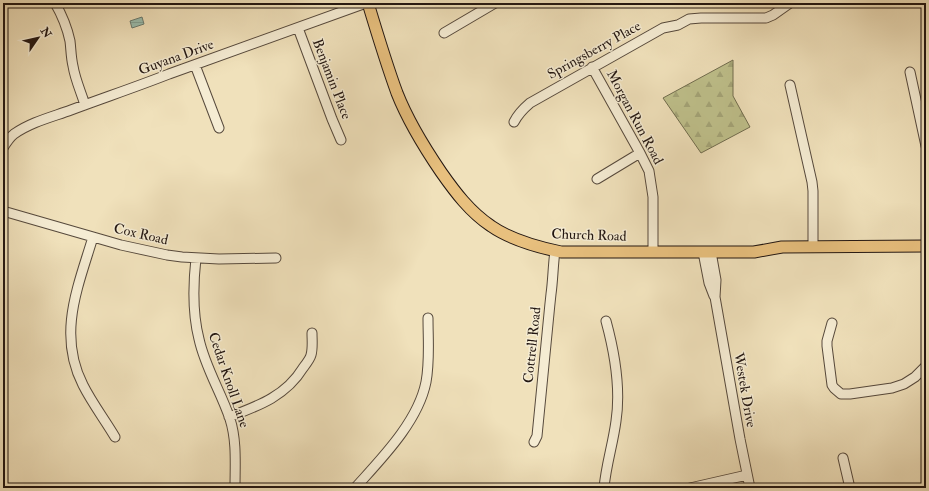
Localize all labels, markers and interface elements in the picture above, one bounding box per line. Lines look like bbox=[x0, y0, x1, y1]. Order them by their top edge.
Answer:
street label: Springsberry Place bbox=[544, 17, 644, 84]
north arrow bbox=[18, 18, 58, 58]
text: N bbox=[37, 24, 55, 41]
street label: Guyana Drive bbox=[136, 35, 216, 79]
street label: Benjamin Place bbox=[309, 36, 355, 122]
street label: Morgan Run Road bbox=[603, 67, 667, 167]
street label: Cox Road bbox=[112, 219, 170, 249]
street label: Church Road bbox=[551, 225, 627, 245]
street label: Cottrell Road bbox=[520, 306, 544, 384]
street label: Cedar Knoll Lane bbox=[205, 330, 253, 430]
street label: Westek Drive bbox=[730, 350, 760, 429]

